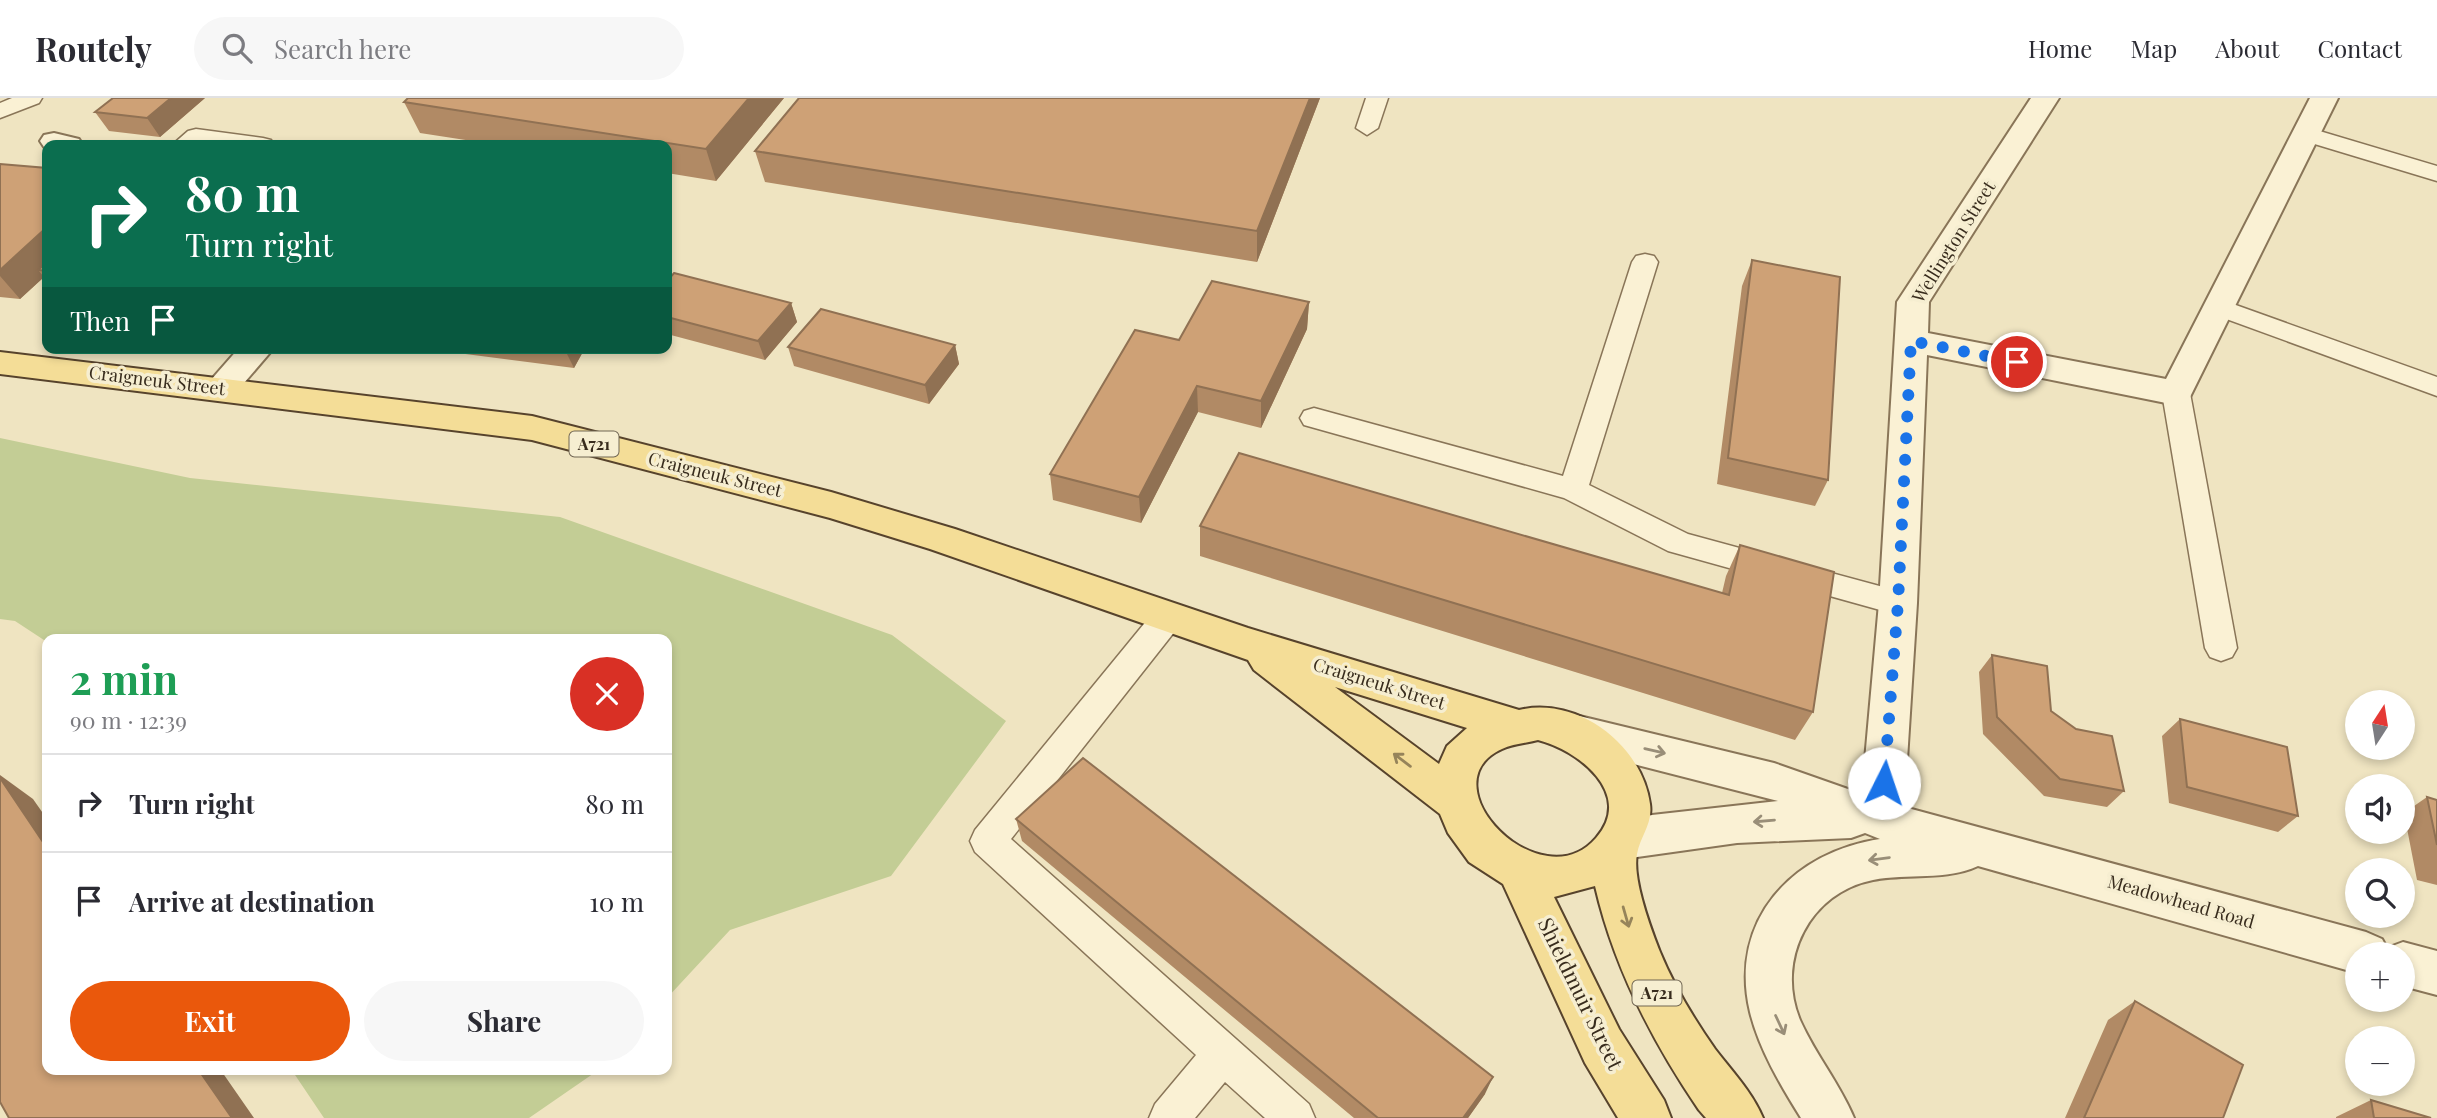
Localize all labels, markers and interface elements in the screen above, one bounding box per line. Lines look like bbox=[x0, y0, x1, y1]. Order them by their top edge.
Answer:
search box bbox=[194, 17, 684, 80]
text: Routely bbox=[35, 26, 152, 70]
icon: search bbox=[218, 29, 256, 67]
text: Search here bbox=[274, 31, 411, 66]
text: Home bbox=[2028, 32, 2092, 64]
text: Map bbox=[2130, 32, 2177, 64]
text: About bbox=[2215, 32, 2279, 64]
text: Contact bbox=[2317, 32, 2402, 64]
text: 80 m bbox=[185, 159, 300, 224]
icon: right bbox=[70, 168, 161, 259]
street label: Wellington Street bbox=[1905, 175, 2001, 308]
text: Turn right bbox=[185, 222, 333, 265]
icon: arrive bbox=[144, 301, 182, 339]
text: Then bbox=[70, 303, 130, 338]
pin bbox=[1987, 332, 2047, 392]
icon: arrive bbox=[1998, 343, 2036, 381]
street label: Craigneuk Street bbox=[88, 360, 227, 400]
road number: A721 bbox=[570, 432, 618, 456]
street label: Craigneuk Street bbox=[646, 446, 785, 502]
text: 2 min bbox=[70, 650, 178, 706]
street label: Craigneuk Street bbox=[1310, 652, 1449, 715]
button: close bbox=[570, 657, 644, 731]
north arrow bbox=[2345, 690, 2415, 760]
map controls bbox=[2345, 690, 2415, 1096]
text: 90 m · 12:39 bbox=[70, 704, 187, 735]
one-way arrow bbox=[1643, 744, 1666, 758]
position arrow bbox=[1847, 746, 1921, 820]
one-way arrow bbox=[1393, 753, 1412, 767]
button: sound bbox=[2345, 774, 2415, 844]
icon: right bbox=[70, 784, 108, 822]
text: Turn right bbox=[129, 786, 255, 821]
text: 80 m bbox=[585, 786, 644, 821]
one-way arrow bbox=[1754, 815, 1776, 828]
one-way arrow bbox=[1868, 853, 1891, 866]
button: search bbox=[2345, 858, 2415, 928]
street label: Meadowhead Road bbox=[2105, 869, 2258, 934]
icon: arrive bbox=[70, 882, 108, 920]
text: Arrive at destination bbox=[129, 884, 375, 919]
text: 10 m bbox=[589, 884, 644, 919]
one-way arrow bbox=[1620, 906, 1633, 928]
street label: Shieldmuir Street bbox=[1533, 912, 1631, 1074]
button: + bbox=[2345, 942, 2415, 1012]
road number: A721 bbox=[1632, 980, 1682, 1006]
button: Exit bbox=[70, 981, 350, 1061]
button: Share bbox=[364, 981, 644, 1061]
one-way arrow bbox=[1773, 1014, 1787, 1035]
button: − bbox=[2345, 1026, 2415, 1096]

